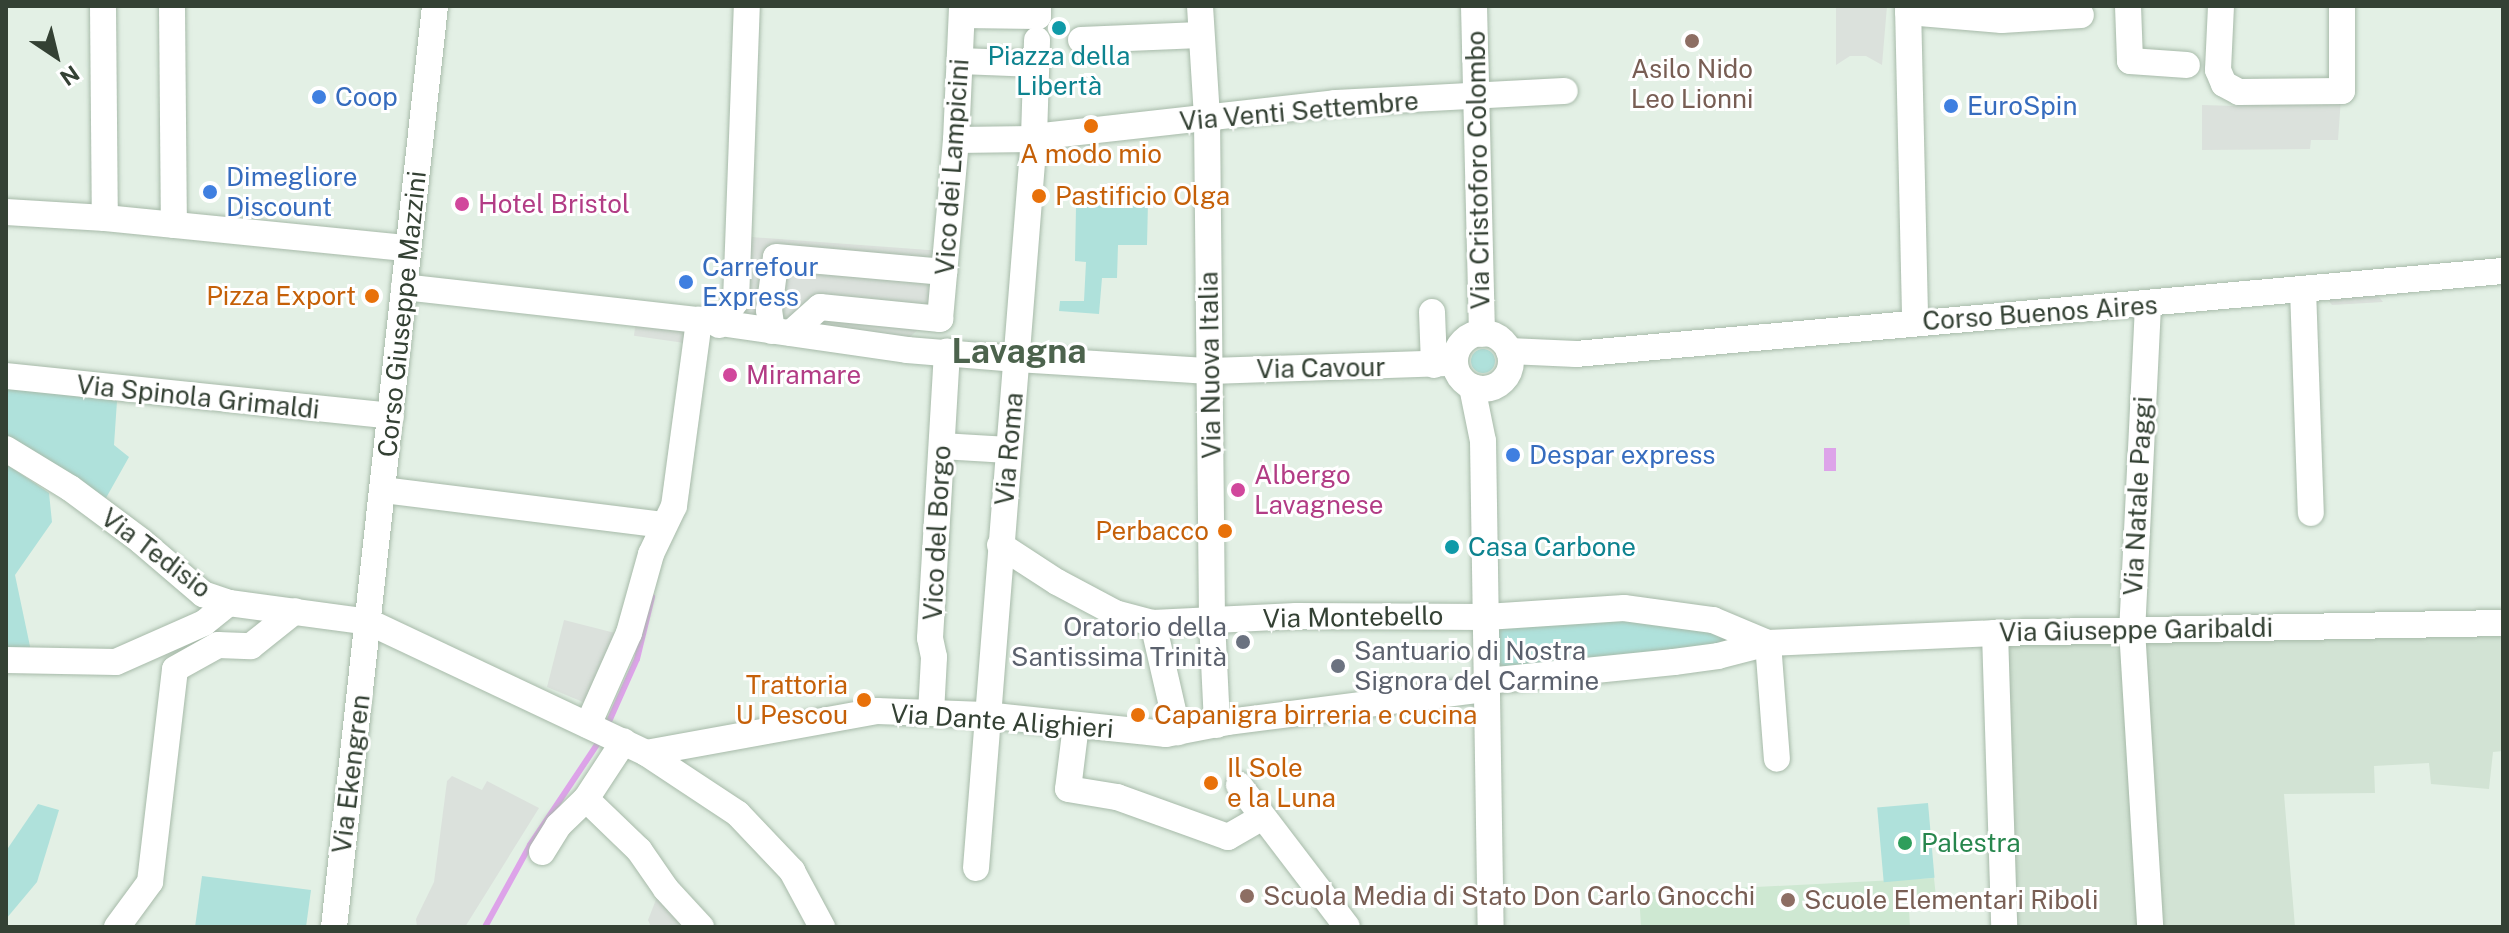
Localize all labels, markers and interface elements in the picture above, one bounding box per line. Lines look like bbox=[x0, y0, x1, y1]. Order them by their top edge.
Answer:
north arrow bbox=[16, 16, 96, 96]
marker: Piazza della Libertà bbox=[1050, 19, 1068, 37]
street label: Via Cristoforo Colombo bbox=[1460, 30, 1496, 310]
marker: Asilo Nido Leo Lionni bbox=[1683, 32, 1701, 50]
place label: Piazza della Libertà bbox=[987, 40, 1131, 102]
place label: Asilo Nido Leo Lionni bbox=[1631, 53, 1753, 114]
street label: Vico dei Lampicini bbox=[929, 57, 975, 277]
text: N bbox=[55, 60, 84, 91]
place label: Coop bbox=[335, 81, 398, 113]
street label: Via Venti Settembre bbox=[1178, 85, 1420, 137]
marker: Coop bbox=[310, 88, 328, 106]
place label: EuroSpin bbox=[1967, 90, 2077, 122]
marker: EuroSpin bbox=[1942, 97, 1960, 115]
marker: A modo mio bbox=[1082, 117, 1100, 135]
place label: A modo mio bbox=[1020, 138, 1162, 170]
place label: Dimegliore Discount bbox=[226, 161, 358, 222]
street label: Corso Giuseppe Mazzini bbox=[371, 169, 433, 459]
place label: Pastificio Olga bbox=[1055, 180, 1230, 212]
marker: Dimegliore Discount bbox=[201, 183, 219, 201]
marker: Pastificio Olga bbox=[1030, 187, 1048, 205]
place label: Hotel Bristol bbox=[478, 188, 630, 220]
marker: Hotel Bristol bbox=[453, 195, 471, 213]
place label: Carrefour Express bbox=[702, 251, 819, 312]
street label: Via Nuova Italia bbox=[1193, 271, 1227, 459]
marker: Carrefour Express bbox=[677, 273, 695, 291]
place label: Pizza Export bbox=[206, 280, 356, 312]
marker: Pizza Export bbox=[363, 287, 381, 305]
street label: Corso Buenos Aires bbox=[1921, 289, 2159, 337]
district label: Lavagna bbox=[952, 332, 1086, 372]
street label: Via Cavour bbox=[1256, 351, 1386, 385]
place label: Miramare bbox=[746, 359, 861, 391]
marker: Miramare bbox=[721, 366, 739, 384]
street label: Via Spinola Grimaldi bbox=[75, 369, 321, 425]
street label: Via Roma bbox=[989, 391, 1029, 507]
street label: Via Natale Paggi bbox=[2117, 395, 2159, 597]
place label: Despar express bbox=[1529, 439, 1716, 471]
street label: Vico del Borgo bbox=[917, 444, 957, 622]
marker: Despar express bbox=[1504, 446, 1522, 464]
place label: Albergo Lavagnese bbox=[1254, 459, 1383, 520]
marker: Albergo Lavagnese bbox=[1229, 481, 1247, 499]
street label: Via Tedisio bbox=[95, 502, 217, 604]
place label: Perbacco bbox=[1095, 515, 1209, 547]
marker: Perbacco bbox=[1216, 522, 1234, 540]
place label: Casa Carbone bbox=[1468, 531, 1636, 563]
marker: Casa Carbone bbox=[1443, 538, 1461, 556]
street label: Via Montebello bbox=[1262, 600, 1444, 634]
place label: Oratorio della Santissima Trinità bbox=[1011, 611, 1227, 672]
street label: Via Giuseppe Garibaldi bbox=[1999, 612, 2273, 648]
marker: Oratorio della Santissima Trinità bbox=[1234, 633, 1252, 651]
place label: Santuario di Nostra Signora del Carmine bbox=[1354, 635, 1600, 696]
marker: Santuario di Nostra Signora del Carmine bbox=[1329, 657, 1347, 675]
place label: Trattoria U Pescou bbox=[736, 669, 848, 730]
marker: Trattoria U Pescou bbox=[855, 691, 873, 709]
street label: Via Ekengren bbox=[326, 693, 376, 855]
street label: Via Dante Alighieri bbox=[889, 698, 1115, 744]
place label: Capanigra birreria e cucina bbox=[1154, 699, 1478, 731]
marker: Capanigra birreria e cucina bbox=[1129, 706, 1147, 724]
place label: Il Sole e la Luna bbox=[1227, 752, 1336, 814]
marker: Il Sole e la Luna bbox=[1202, 774, 1220, 792]
place label: Palestra bbox=[1921, 827, 2021, 859]
marker: Palestra bbox=[1896, 834, 1914, 852]
place label: Scuola Media di Stato Don Carlo Gnocchi bbox=[1263, 880, 1756, 912]
place label: Scuole Elementari Riboli bbox=[1804, 884, 2099, 916]
marker: Scuola Media di Stato Don Carlo Gnocchi bbox=[1238, 887, 1256, 905]
marker: Scuole Elementari Riboli bbox=[1779, 891, 1797, 909]

